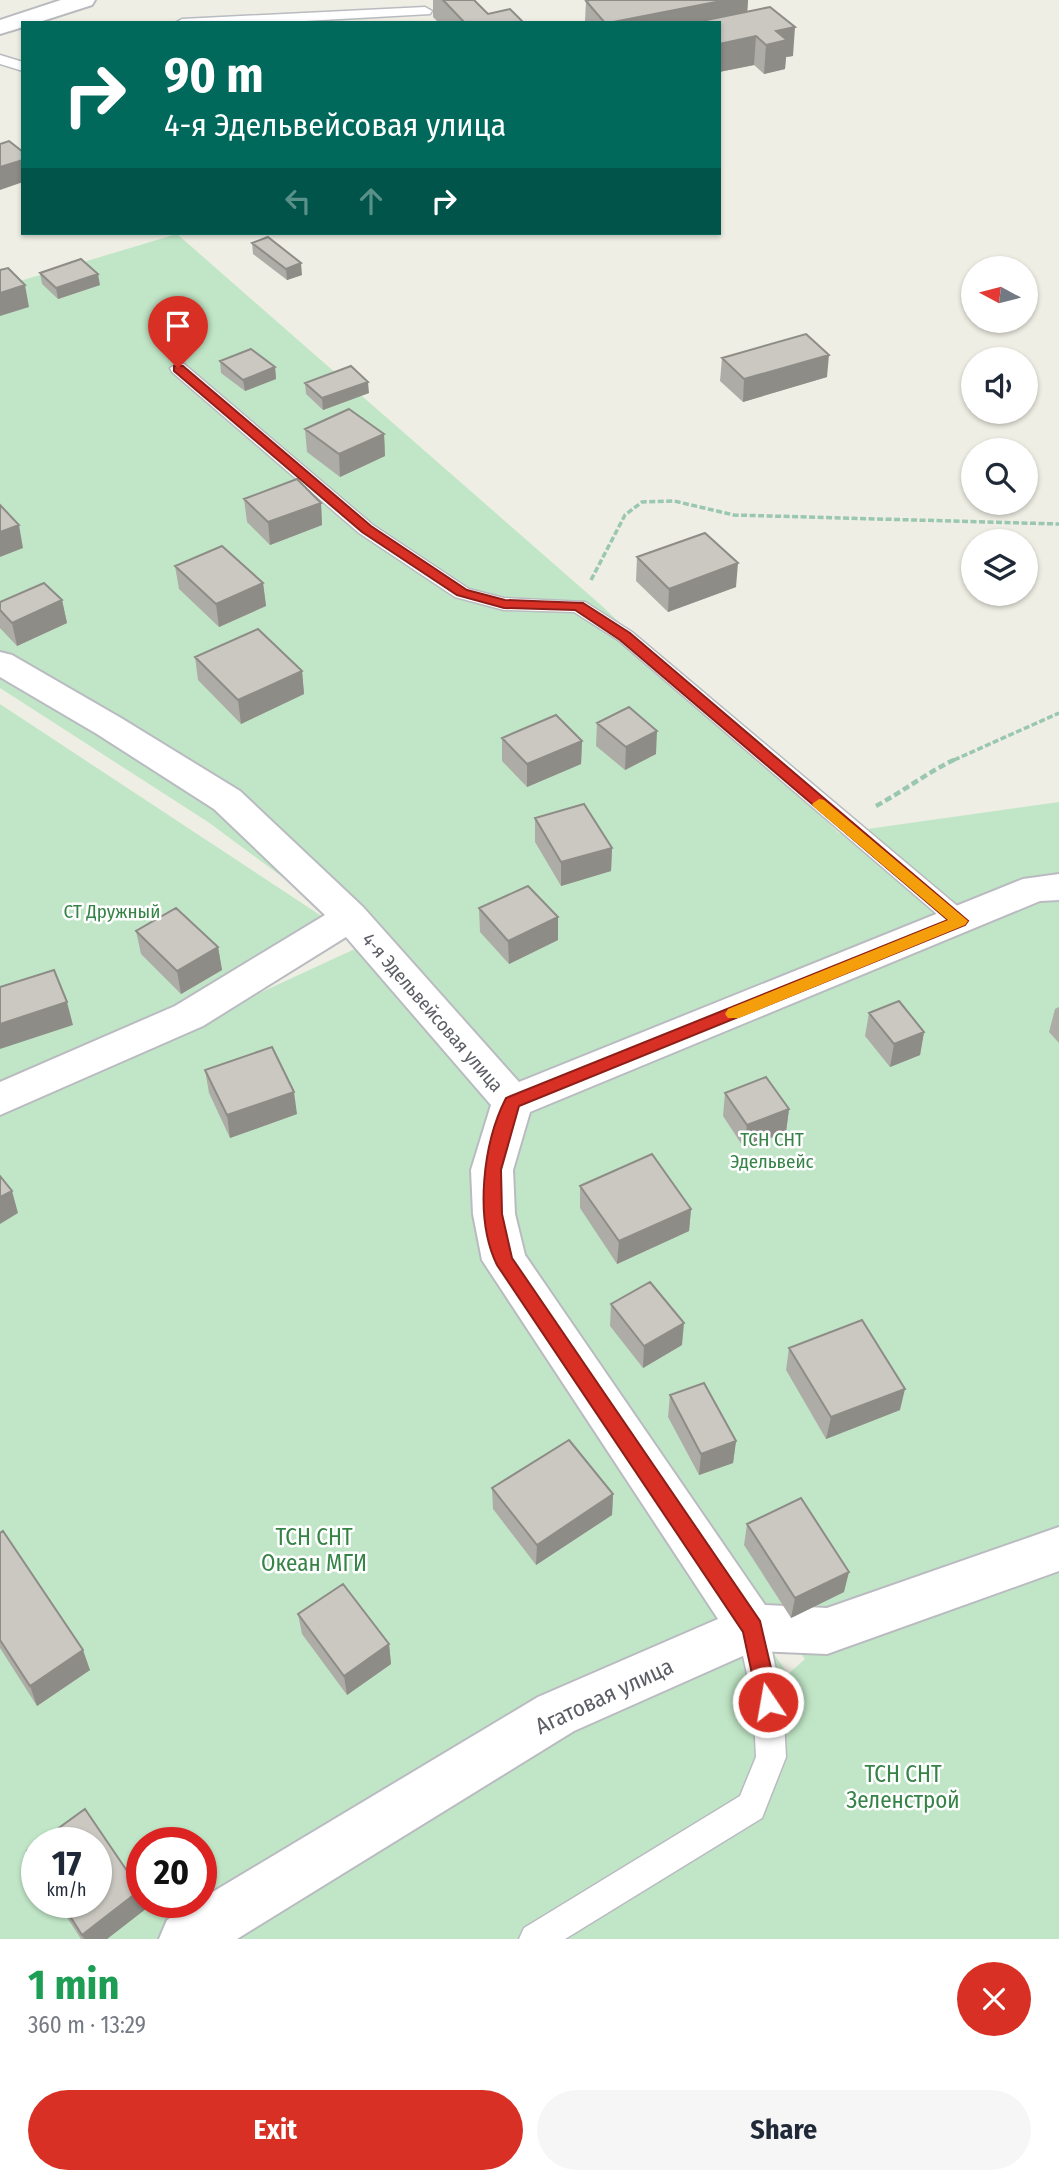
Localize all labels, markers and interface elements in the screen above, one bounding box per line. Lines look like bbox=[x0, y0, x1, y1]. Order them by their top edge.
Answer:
text: 90 m bbox=[164, 46, 264, 105]
icon: right bbox=[49, 49, 140, 140]
text: 4-я Эдельвейсовая улица bbox=[164, 106, 506, 144]
icon: left bbox=[279, 182, 317, 220]
icon: ahead bbox=[352, 182, 390, 220]
icon: right bbox=[425, 182, 463, 220]
north arrow bbox=[961, 256, 1038, 332]
map controls bbox=[961, 256, 1038, 606]
pin bbox=[148, 296, 208, 368]
icon: arrive bbox=[159, 307, 197, 345]
button: sound bbox=[961, 347, 1038, 424]
button: search bbox=[961, 438, 1038, 515]
button: layers bbox=[961, 529, 1038, 606]
park label: СТ Дружный bbox=[64, 900, 160, 923]
street label: 4-я Эдельвейсовая улица bbox=[357, 928, 508, 1097]
park label: ТСН СНТ Эдельвейс bbox=[730, 1128, 814, 1173]
park label: ТСН СНТ Океан МГИ bbox=[261, 1523, 367, 1577]
street label: Агатовая улица bbox=[531, 1652, 677, 1740]
position arrow bbox=[731, 1665, 805, 1739]
park label: ТСН СНТ Зеленстрой bbox=[846, 1760, 960, 1814]
speed limit sign: 20 bbox=[126, 1827, 217, 1918]
text: 17 bbox=[52, 1842, 81, 1884]
text: km/h bbox=[46, 1879, 87, 1901]
text: 1 min bbox=[28, 1960, 119, 2010]
button: close bbox=[957, 1962, 1031, 2036]
text: 360 m · 13:29 bbox=[28, 2011, 146, 2039]
button: Exit bbox=[28, 2090, 523, 2170]
button: Share bbox=[537, 2090, 1031, 2170]

